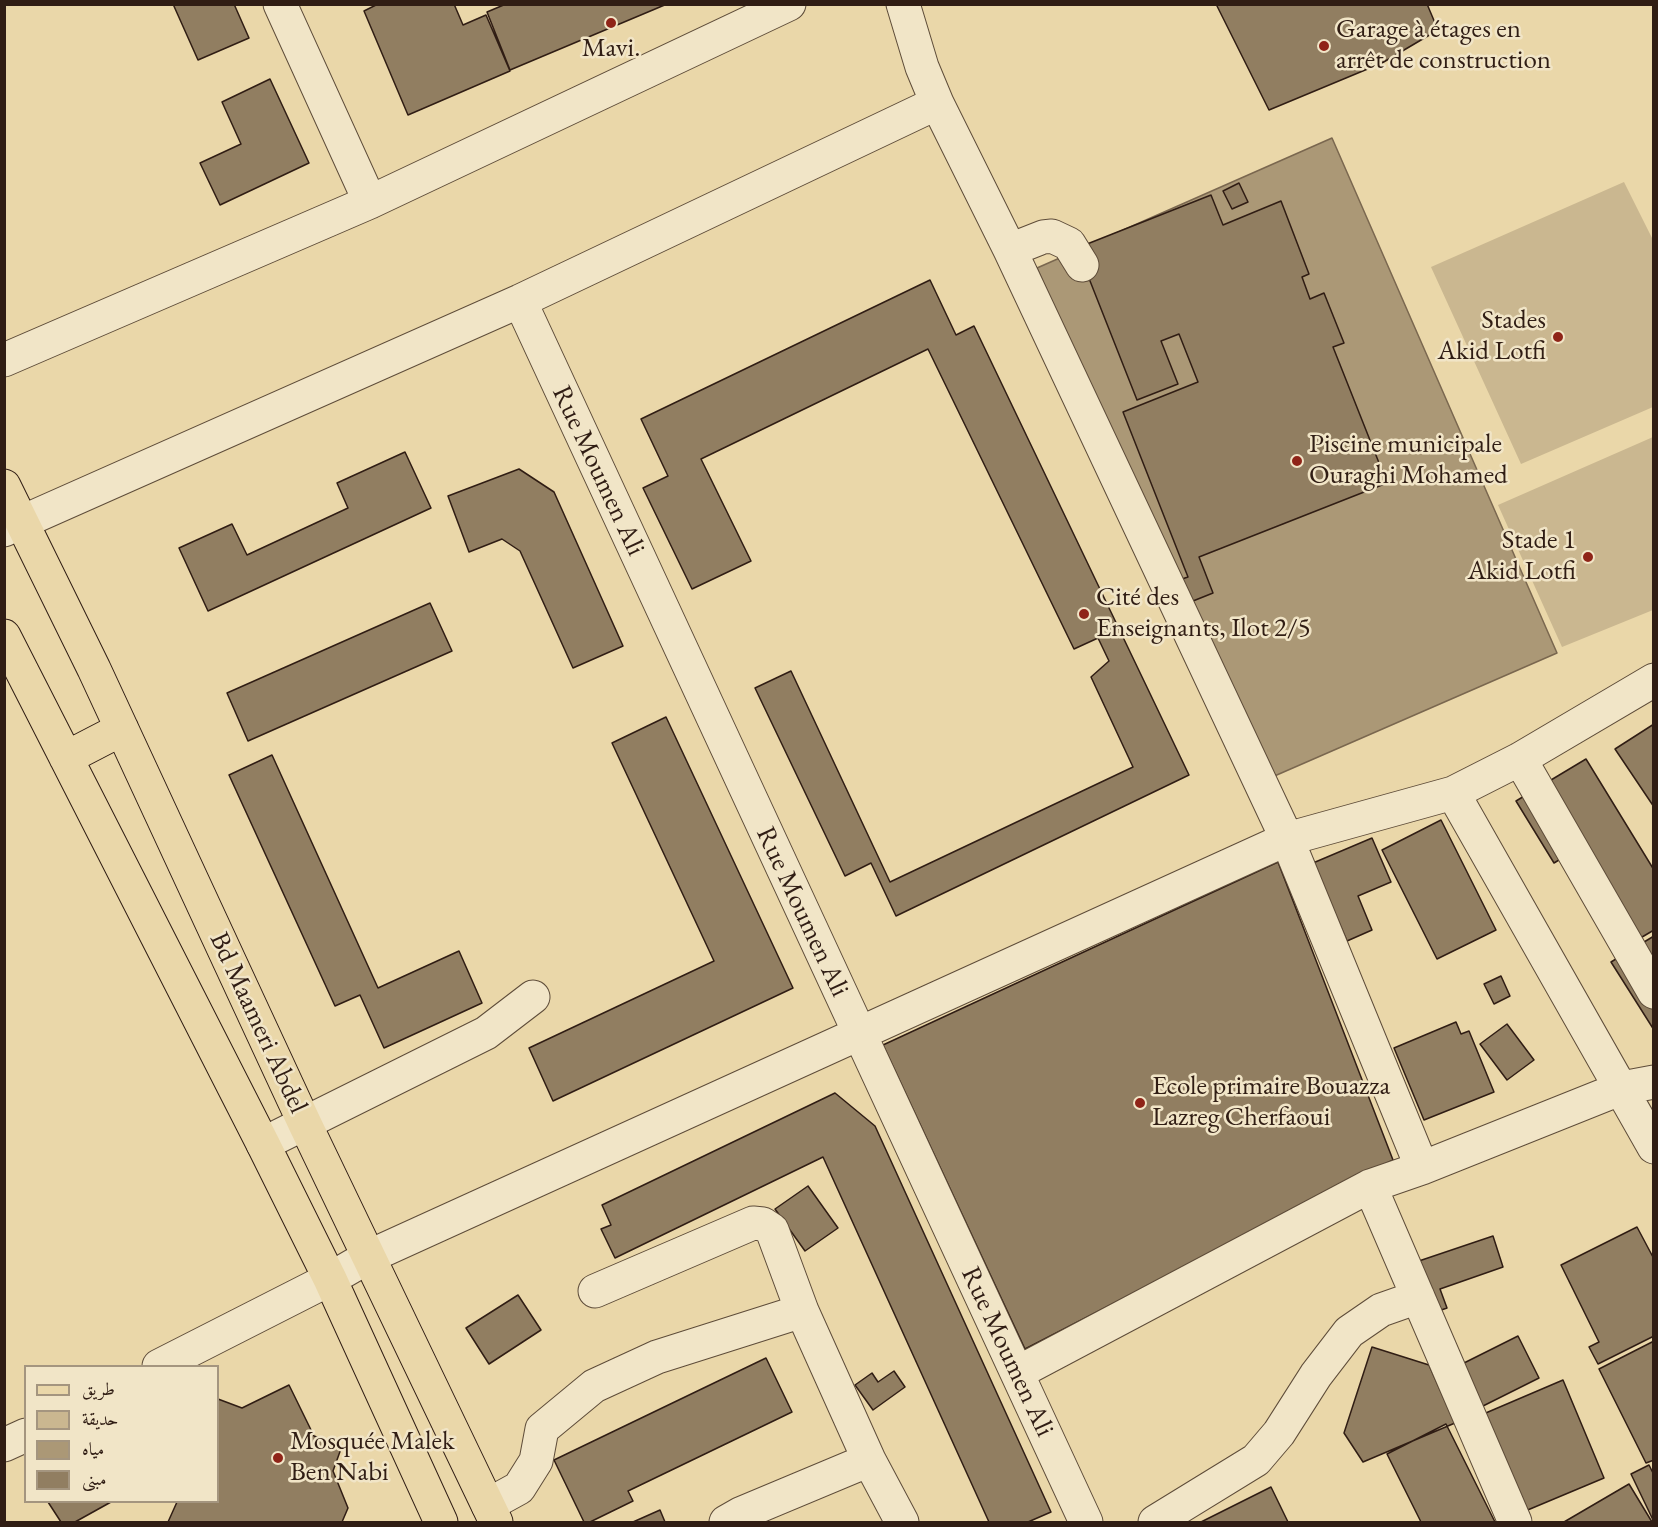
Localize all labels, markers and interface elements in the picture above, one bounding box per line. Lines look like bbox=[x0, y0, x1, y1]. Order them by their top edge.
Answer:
place label: Garage à étages en arrêt de construction bbox=[1336, 14, 1551, 77]
marker: Mavi. bbox=[604, 16, 618, 30]
place label: Mavi. bbox=[582, 33, 640, 65]
marker: Garage à étages en arrêt de construction bbox=[1317, 39, 1331, 53]
place label: Stades Akid Lotfi bbox=[1437, 305, 1546, 368]
marker: Stades Akid Lotfi bbox=[1551, 330, 1565, 344]
street label: Rue Moumen Ali bbox=[544, 381, 652, 561]
place label: Piscine municipale Ouraghi Mohamed bbox=[1309, 429, 1508, 492]
marker: Piscine municipale Ouraghi Mohamed bbox=[1290, 454, 1304, 468]
place label: Stade 1 Akid Lotfi bbox=[1467, 525, 1576, 588]
marker: Stade 1 Akid Lotfi bbox=[1581, 550, 1595, 564]
place label: Cité des Enseignants, Ilot 2/5 bbox=[1096, 582, 1311, 645]
marker: Cité des Enseignants, Ilot 2/5 bbox=[1077, 607, 1091, 621]
street label: Rue Moumen Ali bbox=[748, 822, 856, 1002]
street label: Bd Maameri Abdel bbox=[202, 927, 314, 1119]
place label: Ecole primaire Bouazza Lazreg Cherfaoui bbox=[1152, 1071, 1390, 1134]
marker: Ecole primaire Bouazza Lazreg Cherfaoui bbox=[1133, 1096, 1147, 1110]
street label: Rue Moumen Ali bbox=[953, 1262, 1061, 1442]
legend bbox=[24, 1365, 219, 1503]
text: طريق bbox=[82, 1377, 115, 1400]
text: حديقة bbox=[82, 1407, 118, 1430]
place label: Mosquée Malek Ben Nabi bbox=[290, 1426, 455, 1489]
text: مياه bbox=[82, 1437, 104, 1460]
marker: Mosquée Malek Ben Nabi bbox=[271, 1451, 285, 1465]
text: مبنى bbox=[82, 1467, 107, 1490]

